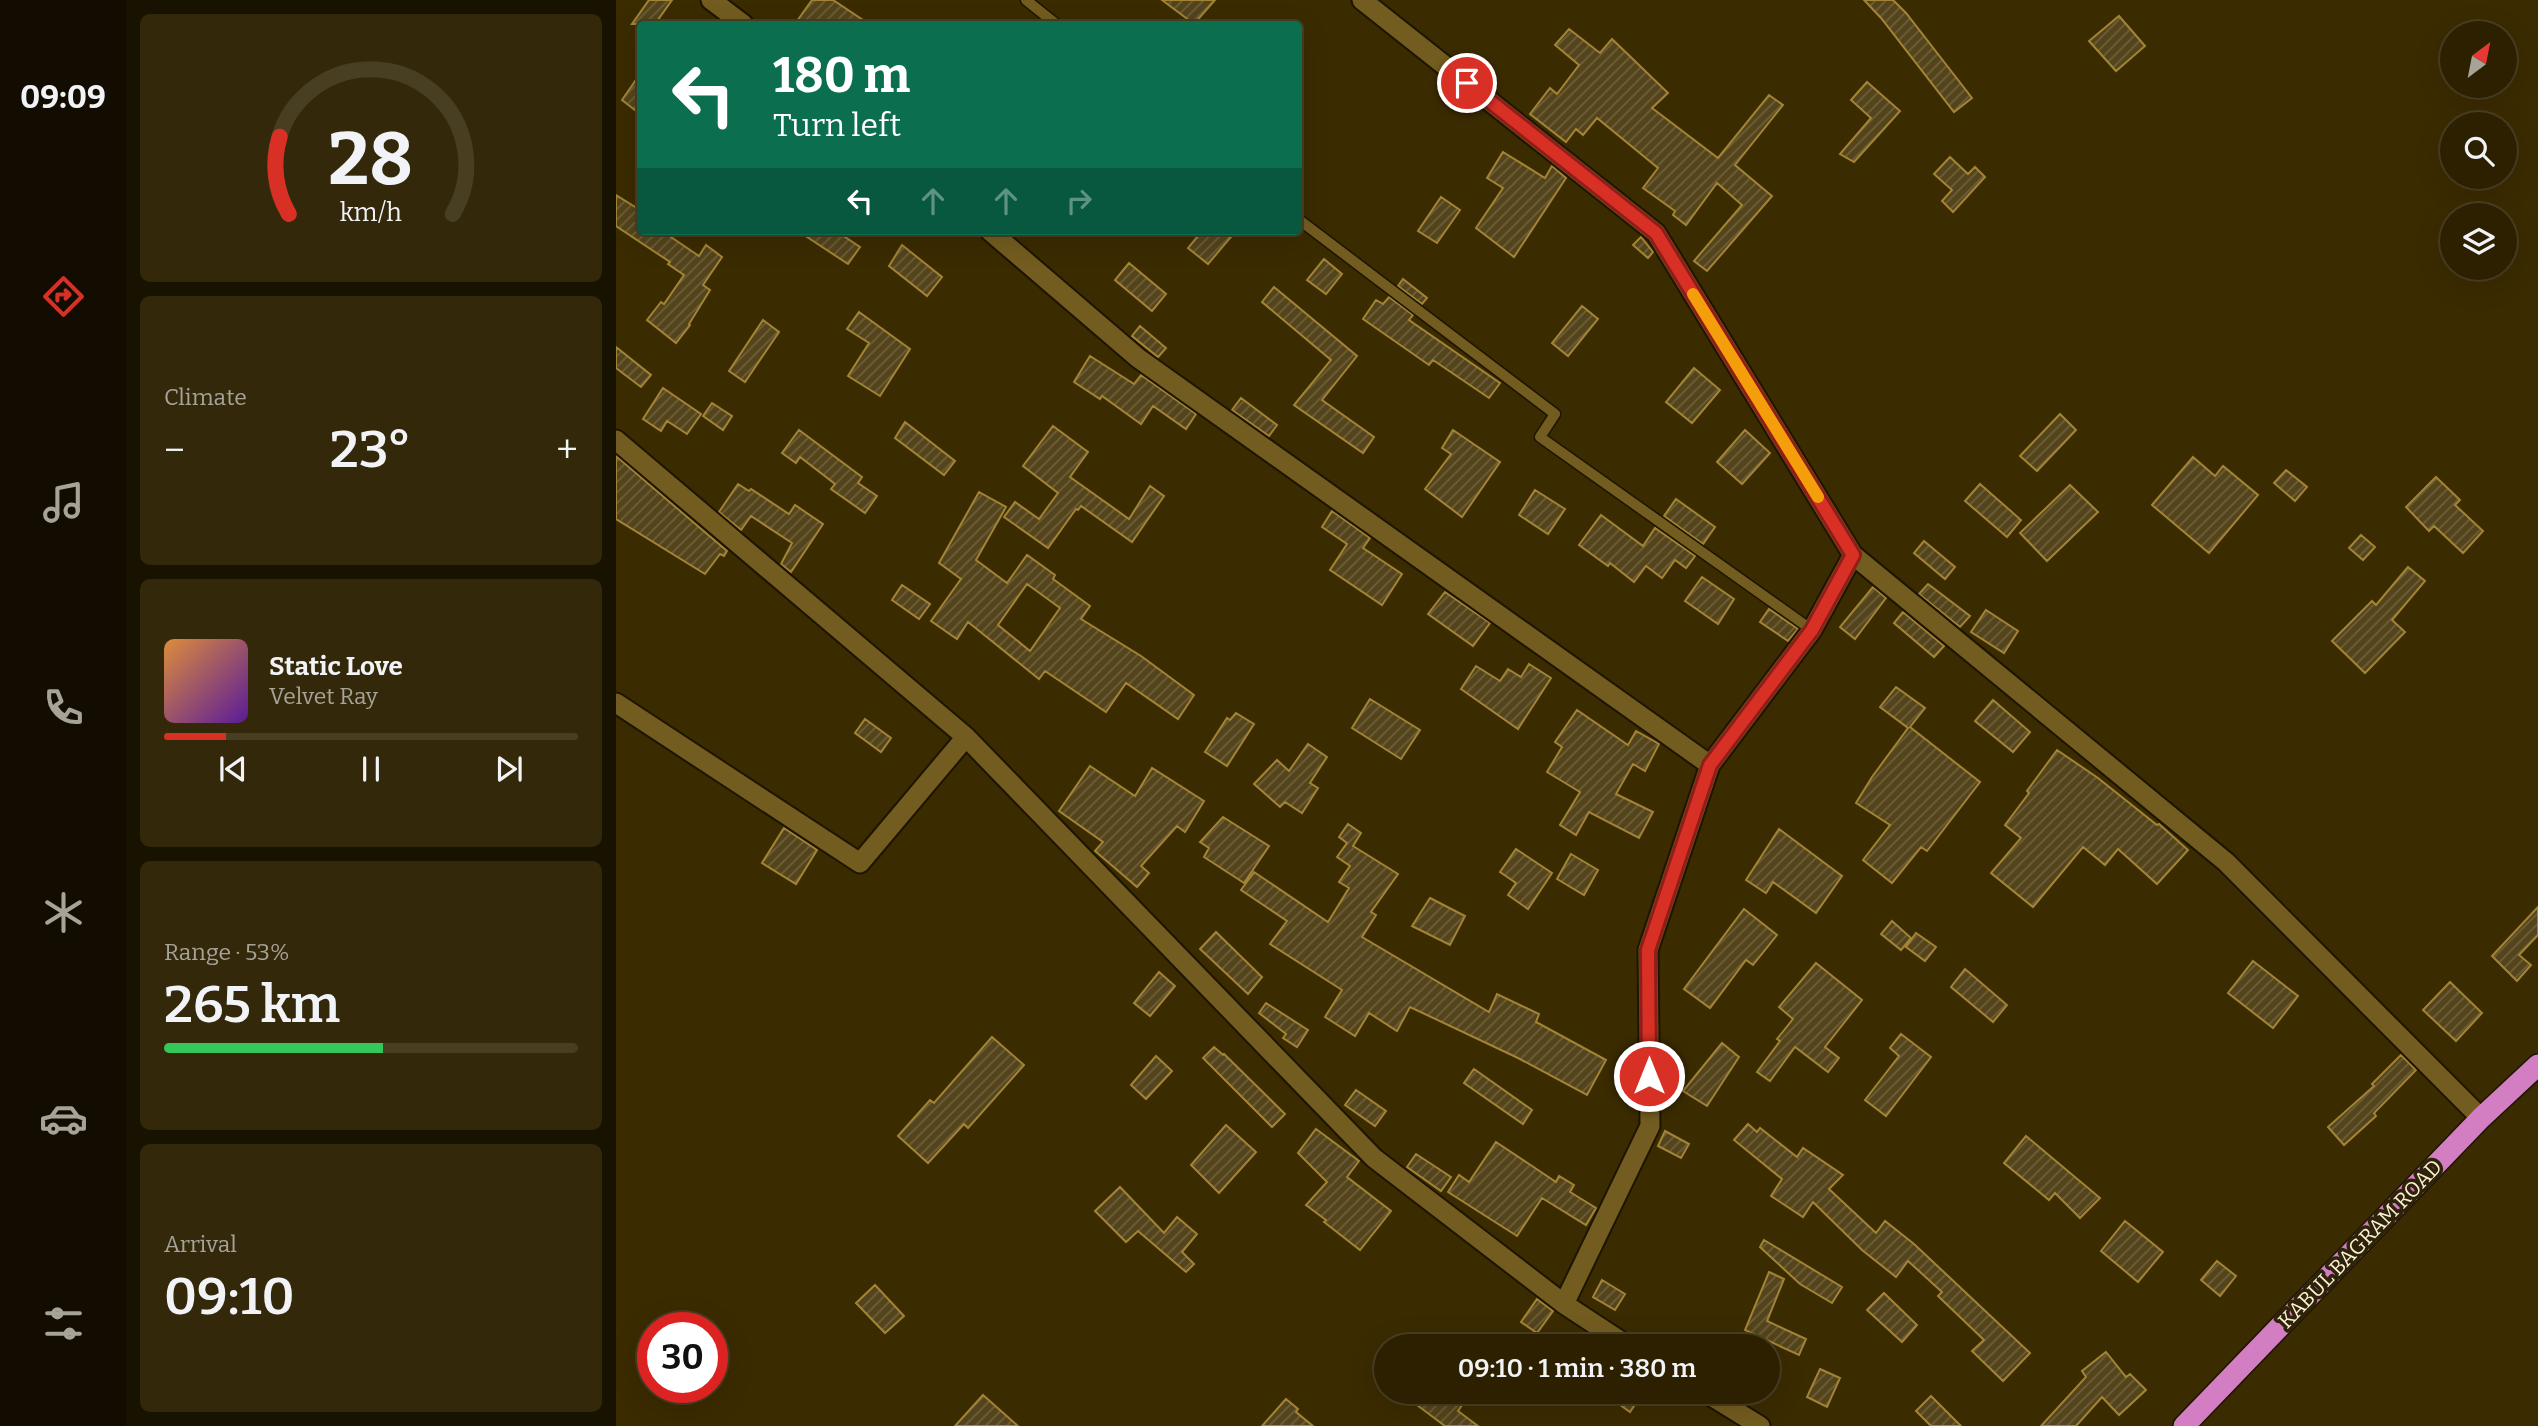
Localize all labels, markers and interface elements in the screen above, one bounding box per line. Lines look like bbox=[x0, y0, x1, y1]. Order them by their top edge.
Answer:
north arrow bbox=[2440, 21, 2516, 98]
map controls bbox=[2440, 21, 2517, 280]
text: 180 m bbox=[773, 46, 910, 105]
icon: left bbox=[658, 49, 749, 140]
pin bbox=[1437, 53, 1497, 113]
icon: arrive bbox=[1448, 64, 1486, 102]
text: 09:09 bbox=[20, 78, 106, 116]
text: Turn left bbox=[773, 106, 901, 144]
button: search bbox=[2440, 112, 2517, 189]
text: 28 bbox=[329, 117, 413, 204]
icon: left bbox=[841, 182, 879, 220]
icon: ahead bbox=[914, 182, 952, 220]
icon: ahead bbox=[987, 182, 1025, 220]
icon: right bbox=[1060, 182, 1098, 220]
text: km/h bbox=[340, 198, 402, 228]
button: layers bbox=[2440, 203, 2517, 280]
icon: directions bbox=[39, 272, 88, 321]
text: Climate bbox=[164, 383, 247, 411]
text: 23° bbox=[330, 418, 412, 481]
text: − bbox=[164, 427, 185, 473]
text: + bbox=[556, 427, 578, 473]
icon: music bbox=[39, 478, 88, 527]
text: Static Love bbox=[269, 651, 403, 682]
text: Velvet Ray bbox=[269, 682, 378, 710]
icon: phone bbox=[39, 683, 88, 732]
icon: previous bbox=[214, 750, 252, 788]
icon: pause bbox=[352, 750, 390, 788]
icon: next bbox=[490, 750, 528, 788]
icon: climate bbox=[39, 888, 88, 937]
text: Range · 53% bbox=[164, 938, 289, 966]
text: 265 km bbox=[164, 973, 340, 1036]
position arrow bbox=[1612, 1039, 1686, 1113]
icon: car bbox=[39, 1094, 88, 1143]
street label: KABUL BAGRAM ROAD bbox=[2273, 1154, 2447, 1334]
text: Arrival bbox=[164, 1230, 237, 1258]
text: 09:10 bbox=[164, 1265, 295, 1328]
icon: filters bbox=[39, 1299, 88, 1348]
speed limit sign: 30 bbox=[637, 1312, 728, 1403]
text: 09:10 · 1 min · 380 m bbox=[1458, 1353, 1696, 1384]

